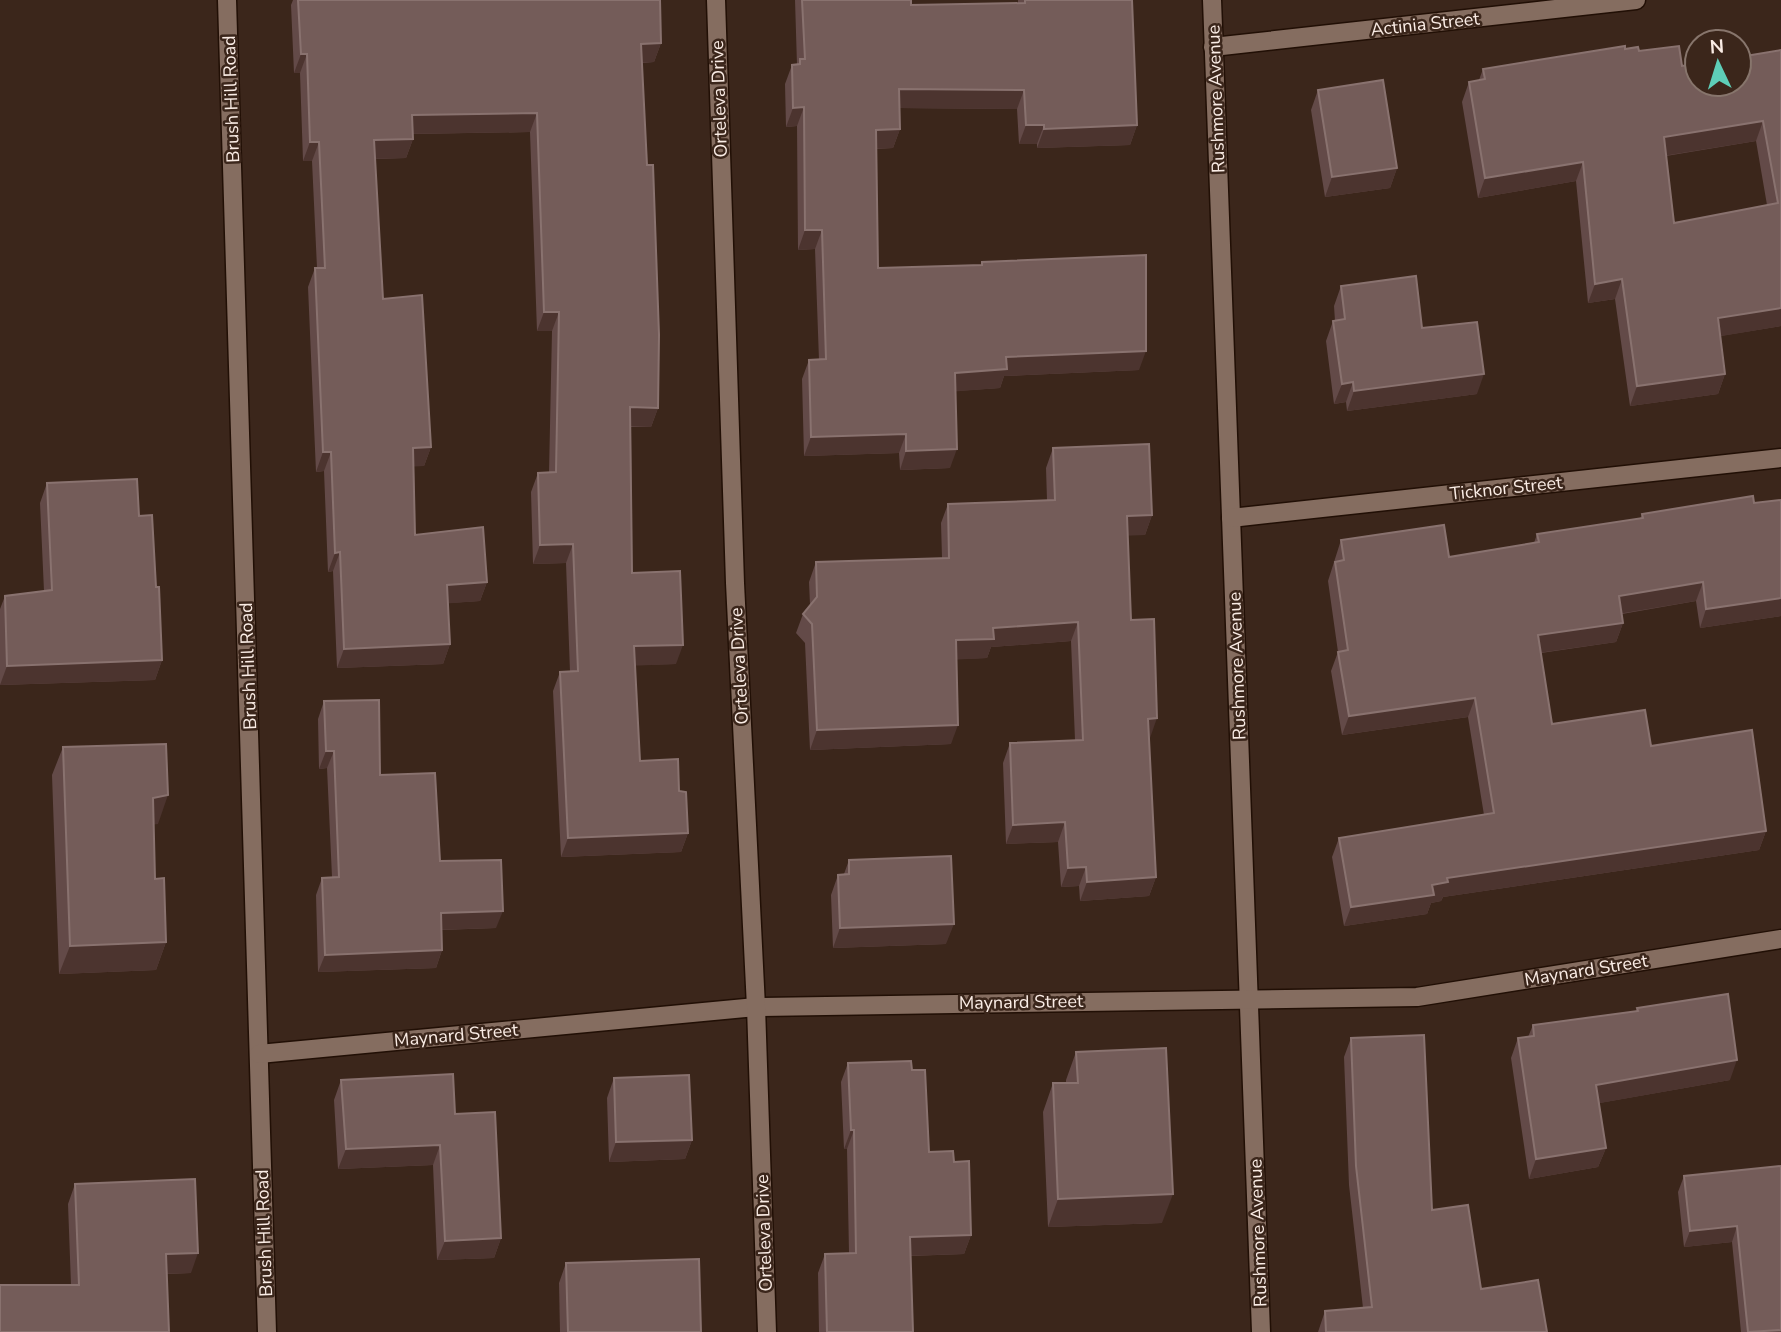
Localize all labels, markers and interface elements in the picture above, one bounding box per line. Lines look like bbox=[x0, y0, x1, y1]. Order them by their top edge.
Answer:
street label: Actinia Street bbox=[1369, 6, 1481, 42]
street label: Rushmore Avenue bbox=[1201, 25, 1231, 173]
north arrow bbox=[1683, 28, 1753, 98]
text: N bbox=[1709, 34, 1725, 61]
street label: Brush Hill Road bbox=[217, 35, 245, 163]
street label: Orteleva Drive bbox=[705, 40, 733, 158]
street label: Ticknor Street bbox=[1449, 470, 1564, 506]
street label: Rushmore Avenue bbox=[1222, 592, 1252, 740]
street label: Brush Hill Road bbox=[234, 602, 262, 730]
street label: Orteleva Drive bbox=[724, 607, 754, 725]
street label: Maynard Street bbox=[1523, 948, 1650, 992]
street label: Maynard Street bbox=[959, 989, 1084, 1015]
street label: Maynard Street bbox=[393, 1018, 520, 1052]
street label: Rushmore Avenue bbox=[1243, 1159, 1273, 1307]
street label: Brush Hill Road bbox=[250, 1169, 278, 1297]
street label: Orteleva Drive bbox=[750, 1174, 778, 1292]

